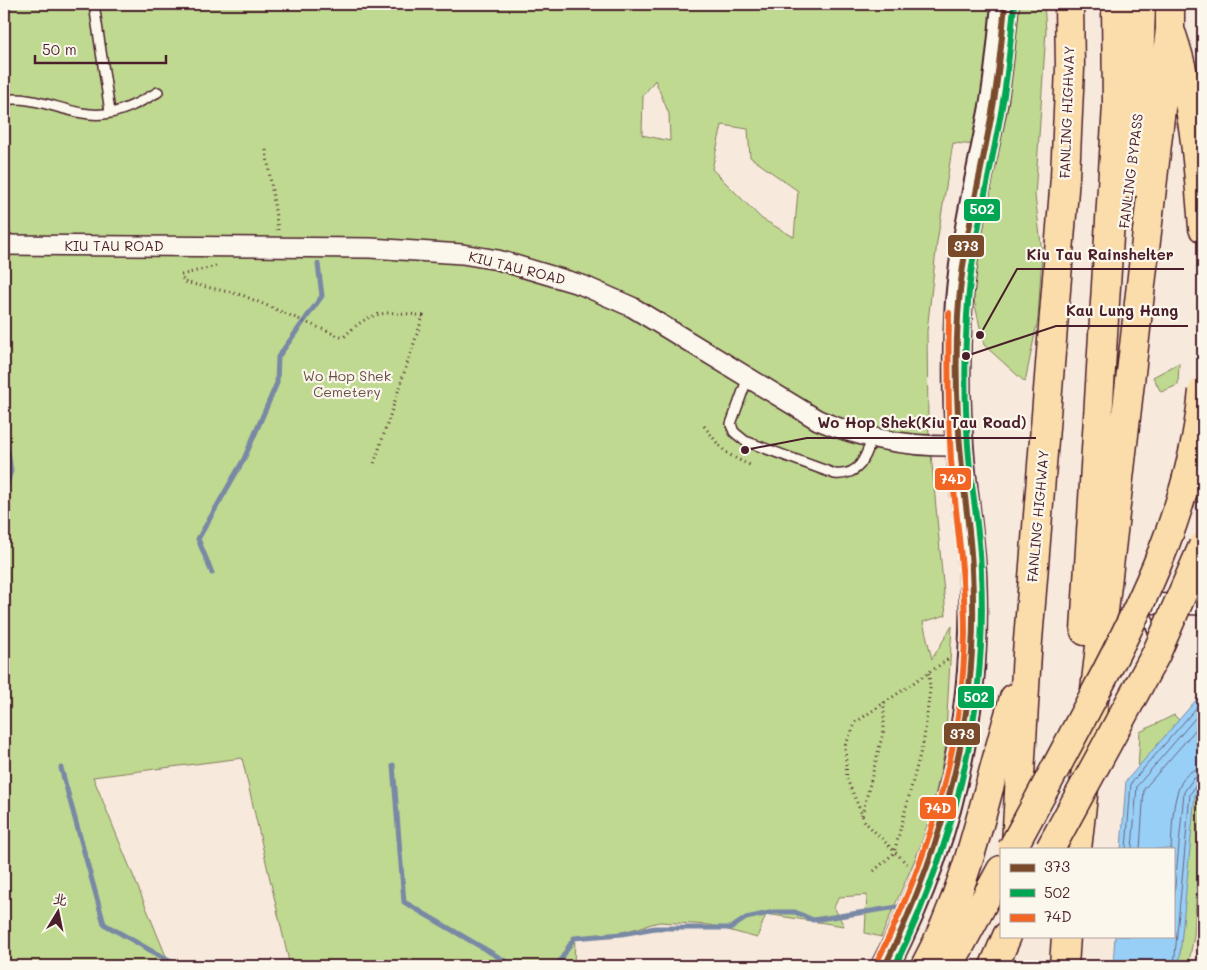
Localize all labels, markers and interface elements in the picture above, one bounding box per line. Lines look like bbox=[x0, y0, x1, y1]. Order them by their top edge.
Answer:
scale bar bbox=[35, 32, 166, 64]
text: 50 m bbox=[42, 39, 77, 59]
street label: FANLING HIGHWAY bbox=[1055, 45, 1078, 179]
street label: FANLING BYPASS bbox=[1114, 112, 1147, 230]
line badge: 502 bbox=[963, 198, 1001, 222]
text: 502 bbox=[969, 199, 995, 218]
line badge: 373 bbox=[947, 234, 985, 258]
street label: KIU TAU ROAD bbox=[64, 236, 164, 255]
text: 373 bbox=[954, 236, 978, 255]
callout: Kiu Tau Rainshelter bbox=[1017, 239, 1184, 269]
text: Kiu Tau Rainshelter bbox=[1027, 244, 1174, 264]
street label: KIU TAU ROAD bbox=[467, 246, 568, 289]
callout: Kau Lung Hang bbox=[1056, 296, 1188, 326]
text: Kau Lung Hang bbox=[1066, 300, 1178, 320]
park label: Wo Hop Shek Cemetery bbox=[303, 366, 391, 401]
callout: Wo Hop Shek(Kiu Tau Road) bbox=[807, 408, 1036, 438]
text: Wo Hop Shek(Kiu Tau Road) bbox=[818, 412, 1026, 432]
street label: FANLING HIGHWAY bbox=[1022, 449, 1053, 583]
line badge: 74D bbox=[934, 467, 972, 491]
text: 74D bbox=[940, 469, 966, 488]
line badge: 502 bbox=[957, 685, 995, 709]
text: 502 bbox=[963, 687, 989, 706]
line badge: 373 bbox=[943, 722, 981, 746]
text: 373 bbox=[950, 724, 974, 743]
line badge: 74D bbox=[919, 796, 957, 820]
text: 74D bbox=[925, 798, 951, 817]
legend bbox=[1000, 848, 1174, 938]
text: 373 bbox=[1044, 856, 1070, 876]
text: 502 bbox=[1044, 882, 1070, 902]
north arrow bbox=[32, 888, 82, 938]
text: 北 bbox=[52, 888, 69, 909]
text: 74D bbox=[1044, 906, 1071, 926]

